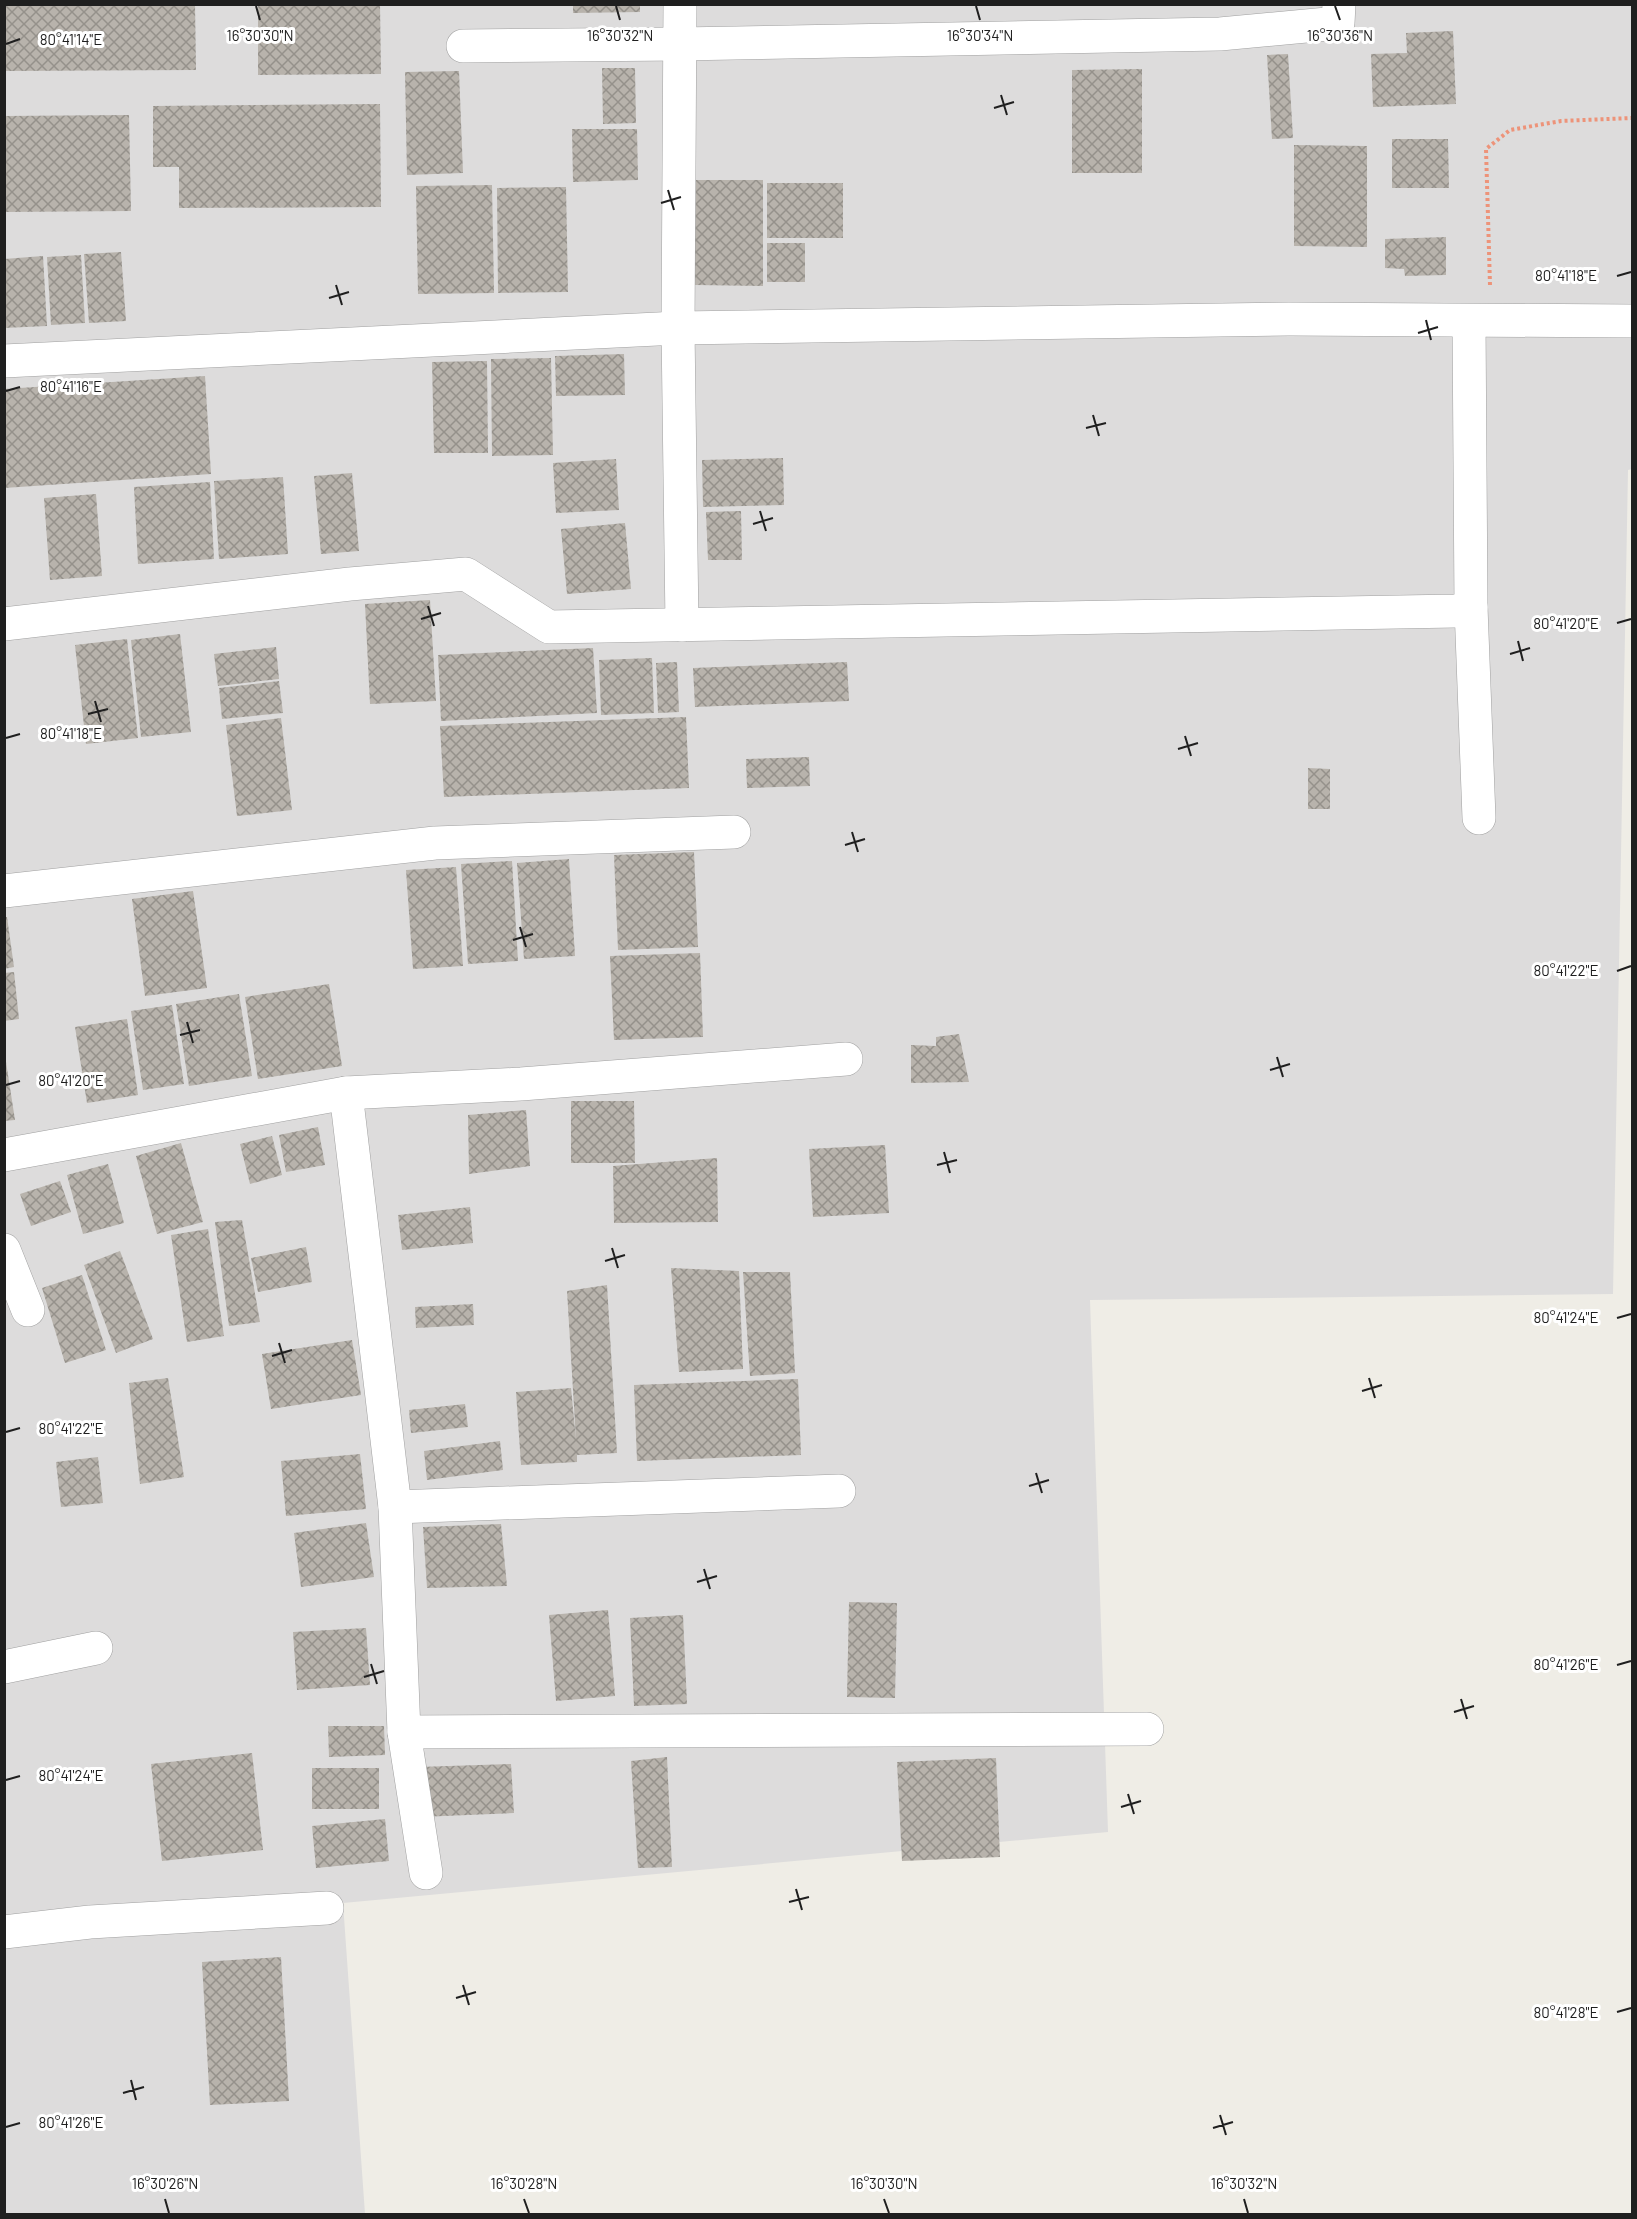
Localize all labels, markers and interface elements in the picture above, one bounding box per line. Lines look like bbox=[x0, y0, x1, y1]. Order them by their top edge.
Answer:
text: 16°30'30"N bbox=[226, 26, 294, 44]
text: 16°30'32"N bbox=[587, 26, 653, 44]
text: 16°30'34"N bbox=[947, 26, 1013, 44]
text: 16°30'36"N bbox=[1307, 26, 1373, 44]
text: 80°41'14"E bbox=[40, 30, 102, 48]
text: 80°41'18"E bbox=[1535, 266, 1597, 284]
text: 80°41'16"E bbox=[40, 377, 102, 395]
text: 80°41'20"E bbox=[1533, 614, 1599, 632]
text: 80°41'18"E bbox=[40, 724, 102, 742]
text: 80°41'22"E bbox=[1533, 961, 1599, 979]
text: 80°41'20"E bbox=[38, 1071, 104, 1089]
text: 80°41'24"E bbox=[1533, 1308, 1599, 1326]
text: 80°41'22"E bbox=[38, 1419, 104, 1437]
text: 80°41'26"E bbox=[1534, 1655, 1598, 1673]
text: 80°41'24"E bbox=[38, 1766, 104, 1784]
text: 80°41'28"E bbox=[1534, 2003, 1599, 2021]
text: 80°41'26"E bbox=[39, 2113, 103, 2131]
text: 16°30'26"N bbox=[132, 2174, 198, 2192]
text: 16°30'28"N bbox=[491, 2174, 557, 2192]
text: 16°30'30"N bbox=[850, 2174, 918, 2192]
text: 16°30'32"N bbox=[1211, 2174, 1277, 2192]

